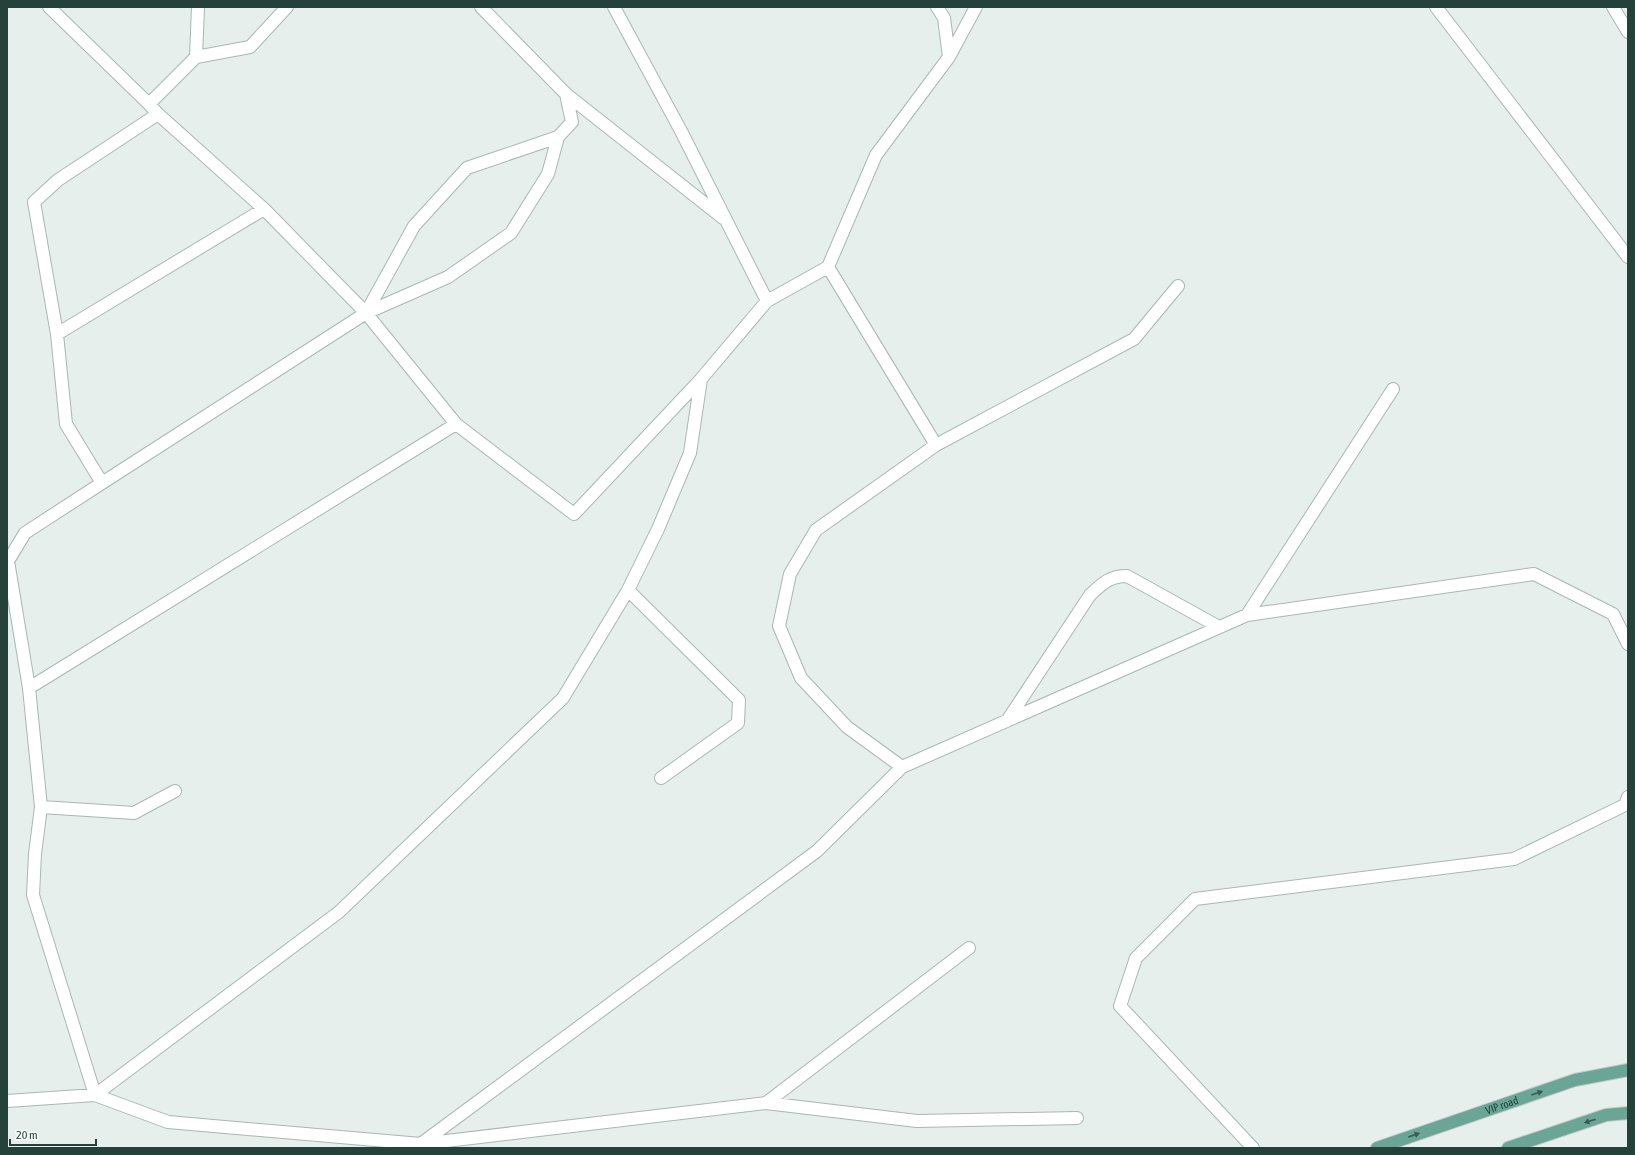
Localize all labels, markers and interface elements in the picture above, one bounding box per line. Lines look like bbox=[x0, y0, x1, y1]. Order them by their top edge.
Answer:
one-way arrow bbox=[1531, 1090, 1543, 1096]
street label: VIP road bbox=[1484, 1094, 1520, 1116]
one-way arrow bbox=[1584, 1118, 1596, 1124]
scale bar bbox=[10, 1121, 96, 1147]
text: 20 m bbox=[16, 1128, 38, 1142]
one-way arrow bbox=[1408, 1132, 1420, 1138]

